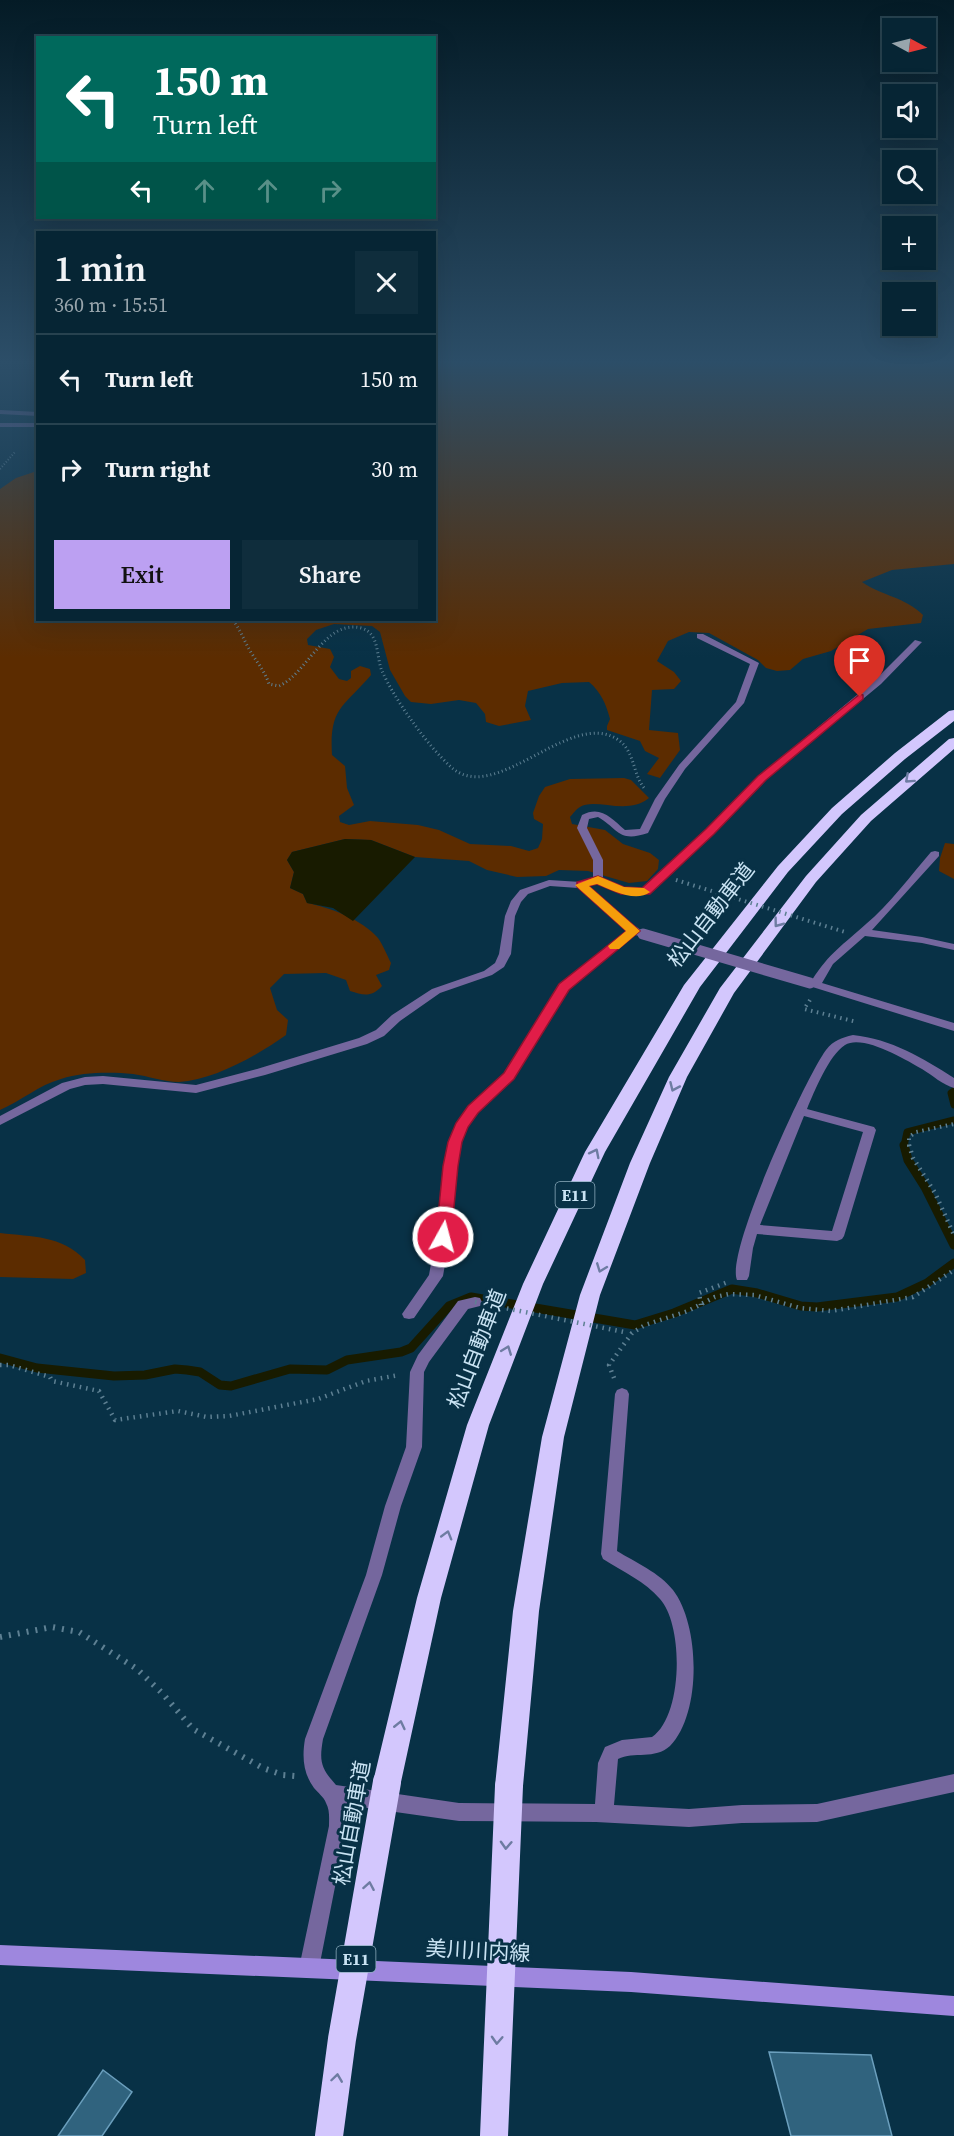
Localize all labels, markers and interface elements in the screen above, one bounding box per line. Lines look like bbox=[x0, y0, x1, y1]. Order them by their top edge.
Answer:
north arrow bbox=[882, 18, 936, 72]
map controls bbox=[882, 18, 936, 336]
text: 150 m bbox=[153, 51, 268, 109]
icon: left bbox=[54, 60, 132, 138]
button: sound bbox=[882, 84, 936, 138]
text: Turn left bbox=[153, 106, 257, 143]
button: search bbox=[882, 150, 936, 204]
icon: left bbox=[125, 174, 158, 207]
icon: ahead bbox=[188, 174, 221, 207]
icon: ahead bbox=[251, 174, 284, 207]
icon: right bbox=[314, 174, 347, 207]
button: + bbox=[882, 216, 936, 270]
text: 1 min bbox=[54, 244, 146, 293]
button: close bbox=[355, 251, 418, 314]
button: − bbox=[882, 282, 936, 336]
text: 360 m · 15:51 bbox=[54, 291, 168, 319]
icon: left bbox=[54, 363, 87, 396]
text: Turn left bbox=[105, 364, 193, 394]
text: 150 m bbox=[360, 364, 418, 394]
icon: right bbox=[54, 453, 87, 486]
text: Turn right bbox=[105, 454, 210, 484]
text: 30 m bbox=[371, 454, 418, 484]
button: Exit bbox=[54, 540, 230, 609]
button: Share bbox=[242, 540, 418, 609]
pin bbox=[834, 635, 885, 697]
icon: arrive bbox=[843, 644, 876, 677]
one-way arrow bbox=[905, 772, 916, 783]
street label: 松山自動車道 bbox=[660, 856, 761, 973]
one-way arrow bbox=[774, 916, 785, 927]
one-way arrow bbox=[669, 1081, 681, 1092]
one-way arrow bbox=[588, 1149, 599, 1159]
road number: E11 bbox=[556, 1182, 594, 1208]
position arrow bbox=[411, 1205, 475, 1269]
one-way arrow bbox=[595, 1262, 608, 1273]
street label: 松山自動車道 bbox=[440, 1285, 513, 1413]
one-way arrow bbox=[500, 1345, 512, 1356]
one-way arrow bbox=[439, 1530, 452, 1540]
one-way arrow bbox=[393, 1720, 406, 1730]
street label: 松山自動車道 bbox=[326, 1758, 377, 1887]
one-way arrow bbox=[500, 1840, 513, 1849]
one-way arrow bbox=[362, 1881, 375, 1891]
street label: 美川川内線 bbox=[425, 1933, 531, 1968]
road number: E11 bbox=[336, 1946, 376, 1972]
one-way arrow bbox=[491, 2035, 504, 2044]
one-way arrow bbox=[330, 2073, 342, 2083]

